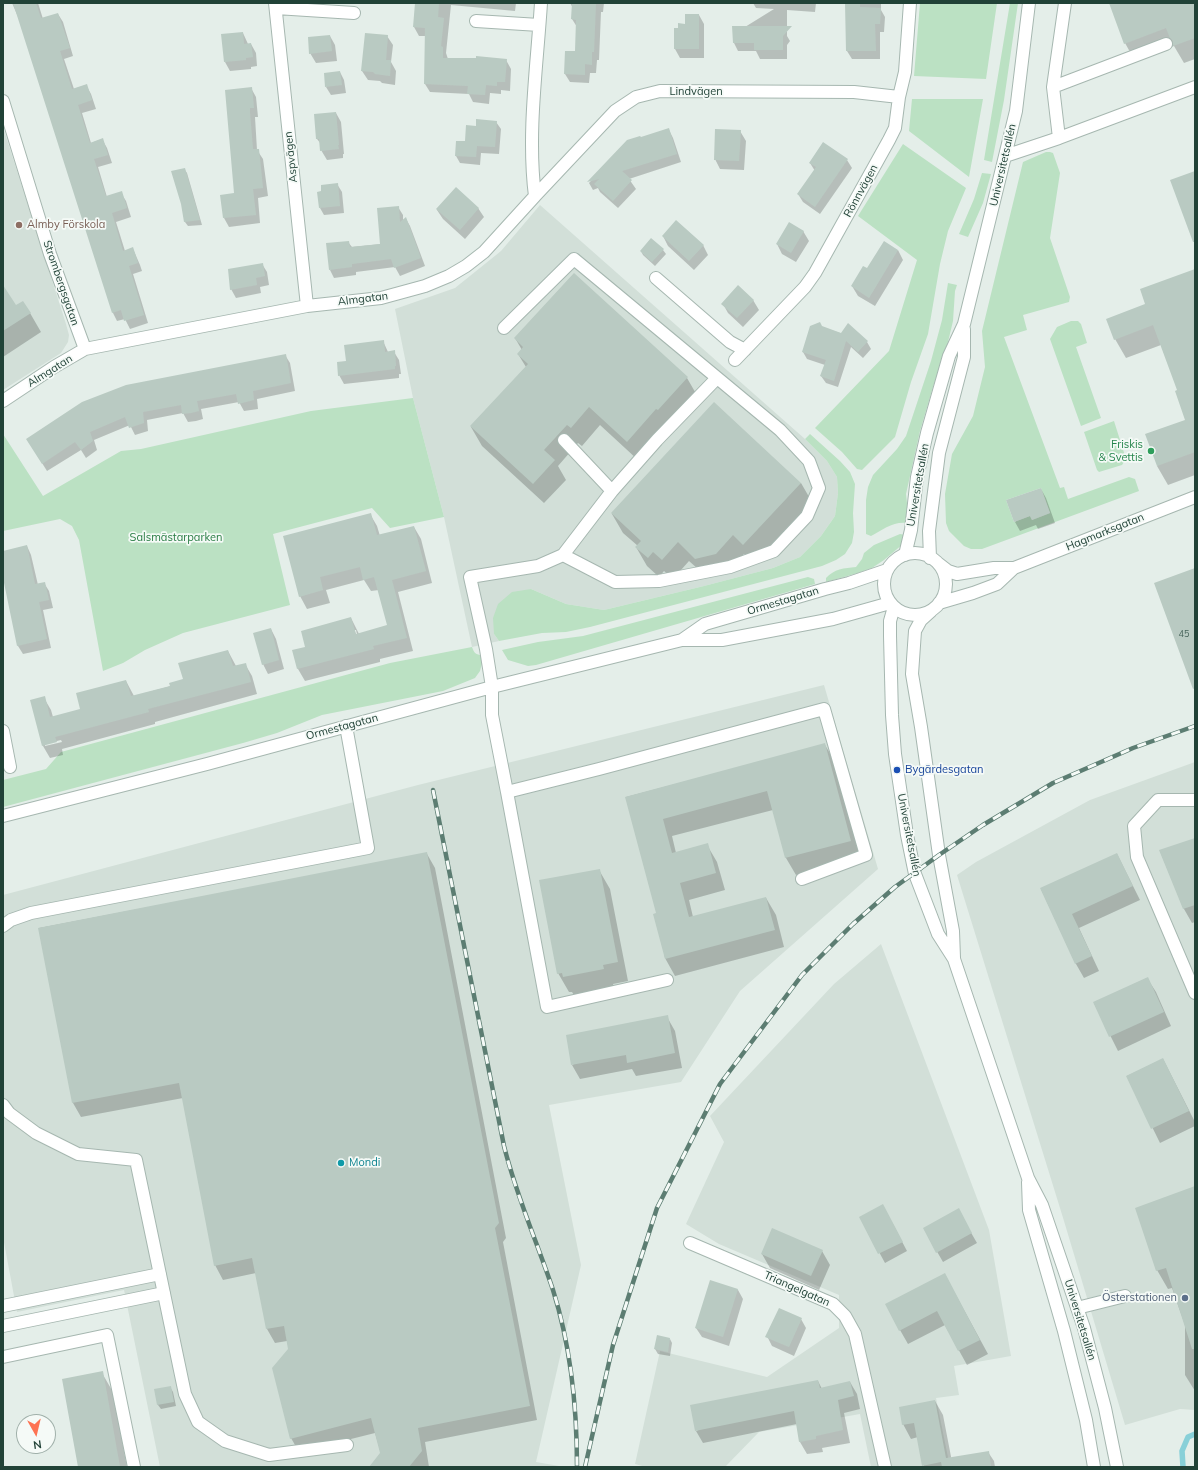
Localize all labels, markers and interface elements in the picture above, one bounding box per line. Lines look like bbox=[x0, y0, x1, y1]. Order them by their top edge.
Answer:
street label: Lindvägen bbox=[669, 85, 723, 99]
street label: Universitetsallén bbox=[987, 122, 1019, 208]
street label: Aspvägen bbox=[282, 131, 300, 183]
street label: Rönnvägen bbox=[841, 162, 881, 220]
place label: Almby Förskola bbox=[27, 218, 105, 232]
marker: Almby Förskola bbox=[14, 220, 24, 230]
street label: Strombergsgatan bbox=[40, 239, 82, 327]
street label: Almgatan bbox=[337, 289, 389, 309]
street label: Almgatan bbox=[25, 352, 75, 390]
place label: Friskis & Svettis bbox=[1099, 438, 1143, 464]
street label: Universitetsallén bbox=[904, 442, 932, 528]
marker: Friskis & Svettis bbox=[1146, 446, 1156, 456]
street label: Hagmarksgatan bbox=[1064, 510, 1146, 554]
park label: Salsmästarparken bbox=[130, 531, 222, 545]
street label: Ormestagatan bbox=[746, 584, 820, 618]
house number: 45 bbox=[1179, 629, 1189, 639]
street label: Ormestagatan bbox=[305, 711, 379, 743]
place label: Bygärdesgatan bbox=[905, 763, 984, 777]
marker: Bygärdesgatan bbox=[892, 765, 902, 775]
street label: Universitetsallén bbox=[894, 792, 924, 878]
place label: Mondi bbox=[349, 1156, 380, 1170]
marker: Mondi bbox=[336, 1158, 346, 1168]
street label: Triangelgatan bbox=[762, 1269, 832, 1309]
street label: Universitetsallén bbox=[1061, 1278, 1099, 1362]
place label: Österstationen bbox=[1102, 1291, 1177, 1305]
marker: Österstationen bbox=[1180, 1293, 1190, 1303]
north arrow bbox=[16, 1414, 56, 1454]
text: N bbox=[32, 1437, 43, 1452]

